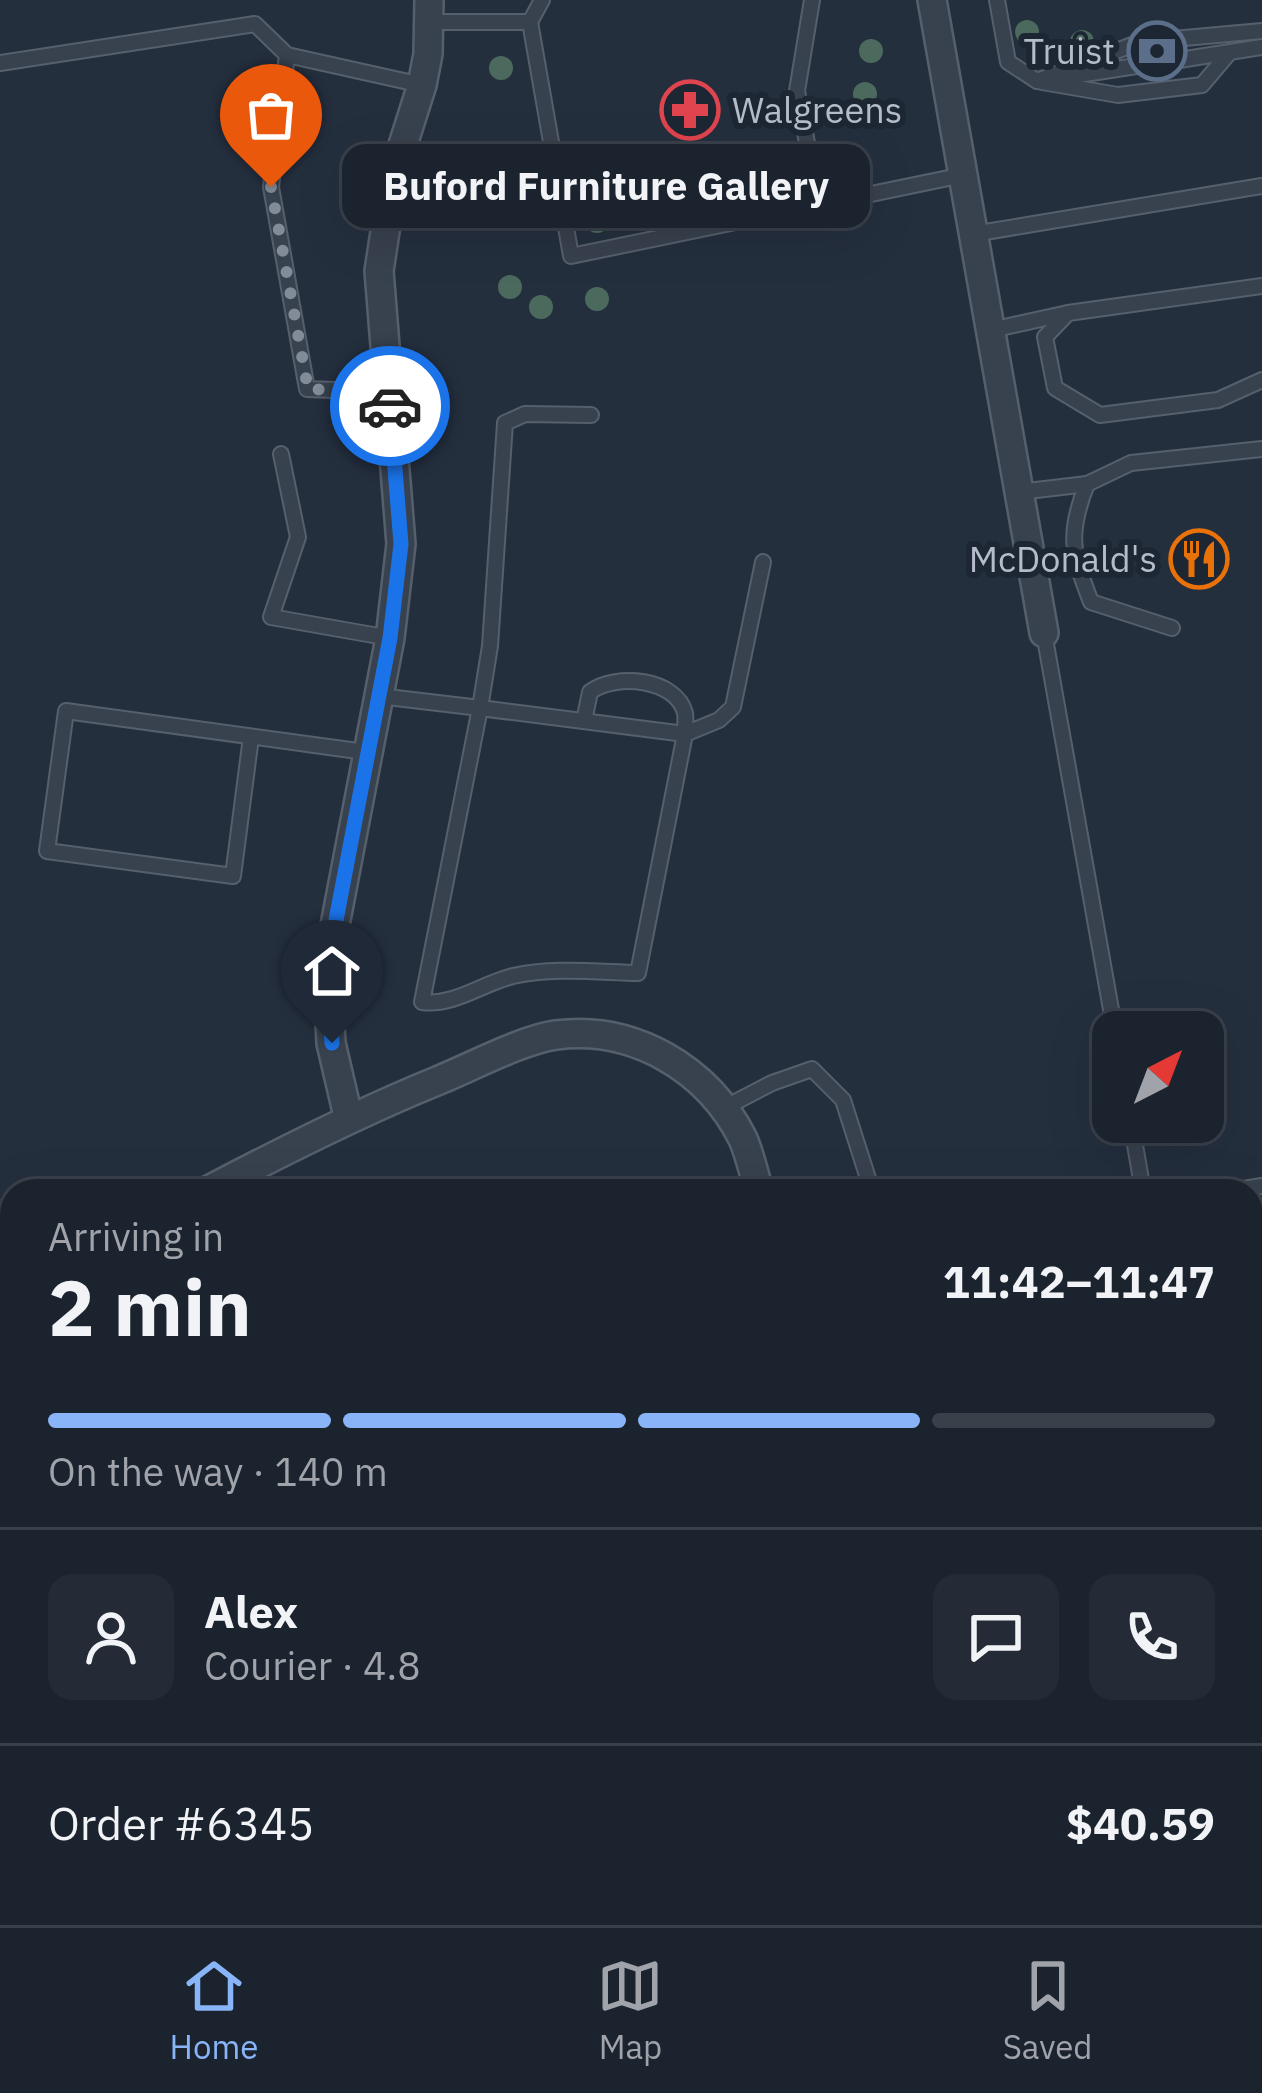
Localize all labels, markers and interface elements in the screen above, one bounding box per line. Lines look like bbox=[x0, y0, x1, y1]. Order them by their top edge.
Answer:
bank icon: Truist bbox=[1126, 20, 1188, 82]
place label: Truist bbox=[1023, 27, 1115, 74]
pin bbox=[220, 64, 322, 187]
pharmacy icon: Walgreens bbox=[659, 79, 721, 141]
icon: bag bbox=[238, 82, 304, 148]
place label: Walgreens bbox=[732, 86, 902, 133]
callout: Buford Furniture Gallery bbox=[343, 145, 871, 229]
text: Buford Furniture Gallery bbox=[383, 160, 829, 211]
courier bbox=[330, 346, 450, 466]
icon: car bbox=[357, 373, 423, 439]
restaurant icon: McDonald's bbox=[1168, 528, 1230, 590]
place label: McDonald's bbox=[969, 535, 1157, 582]
pin bbox=[281, 920, 383, 1043]
icon: home bbox=[299, 938, 365, 1004]
north arrow bbox=[1092, 1011, 1224, 1143]
map controls bbox=[1092, 1011, 1224, 1143]
text: Arriving in bbox=[48, 1211, 224, 1262]
text: 11:42–11:47 bbox=[943, 1252, 1215, 1310]
text: 2 min bbox=[48, 1256, 252, 1357]
text: On the way · 140 m bbox=[48, 1446, 388, 1497]
button: person bbox=[48, 1574, 174, 1700]
button: chat bbox=[933, 1574, 1059, 1700]
button: phone bbox=[1089, 1574, 1215, 1700]
text: Alex bbox=[204, 1582, 298, 1640]
text: Courier · 4.8 bbox=[204, 1640, 421, 1691]
text: Order #6345 bbox=[48, 1794, 314, 1852]
text: $40.59 bbox=[1066, 1794, 1215, 1852]
tab: Home bbox=[170, 1953, 258, 2068]
tab: Map bbox=[597, 1953, 663, 2068]
tab: Saved bbox=[1003, 1953, 1092, 2068]

